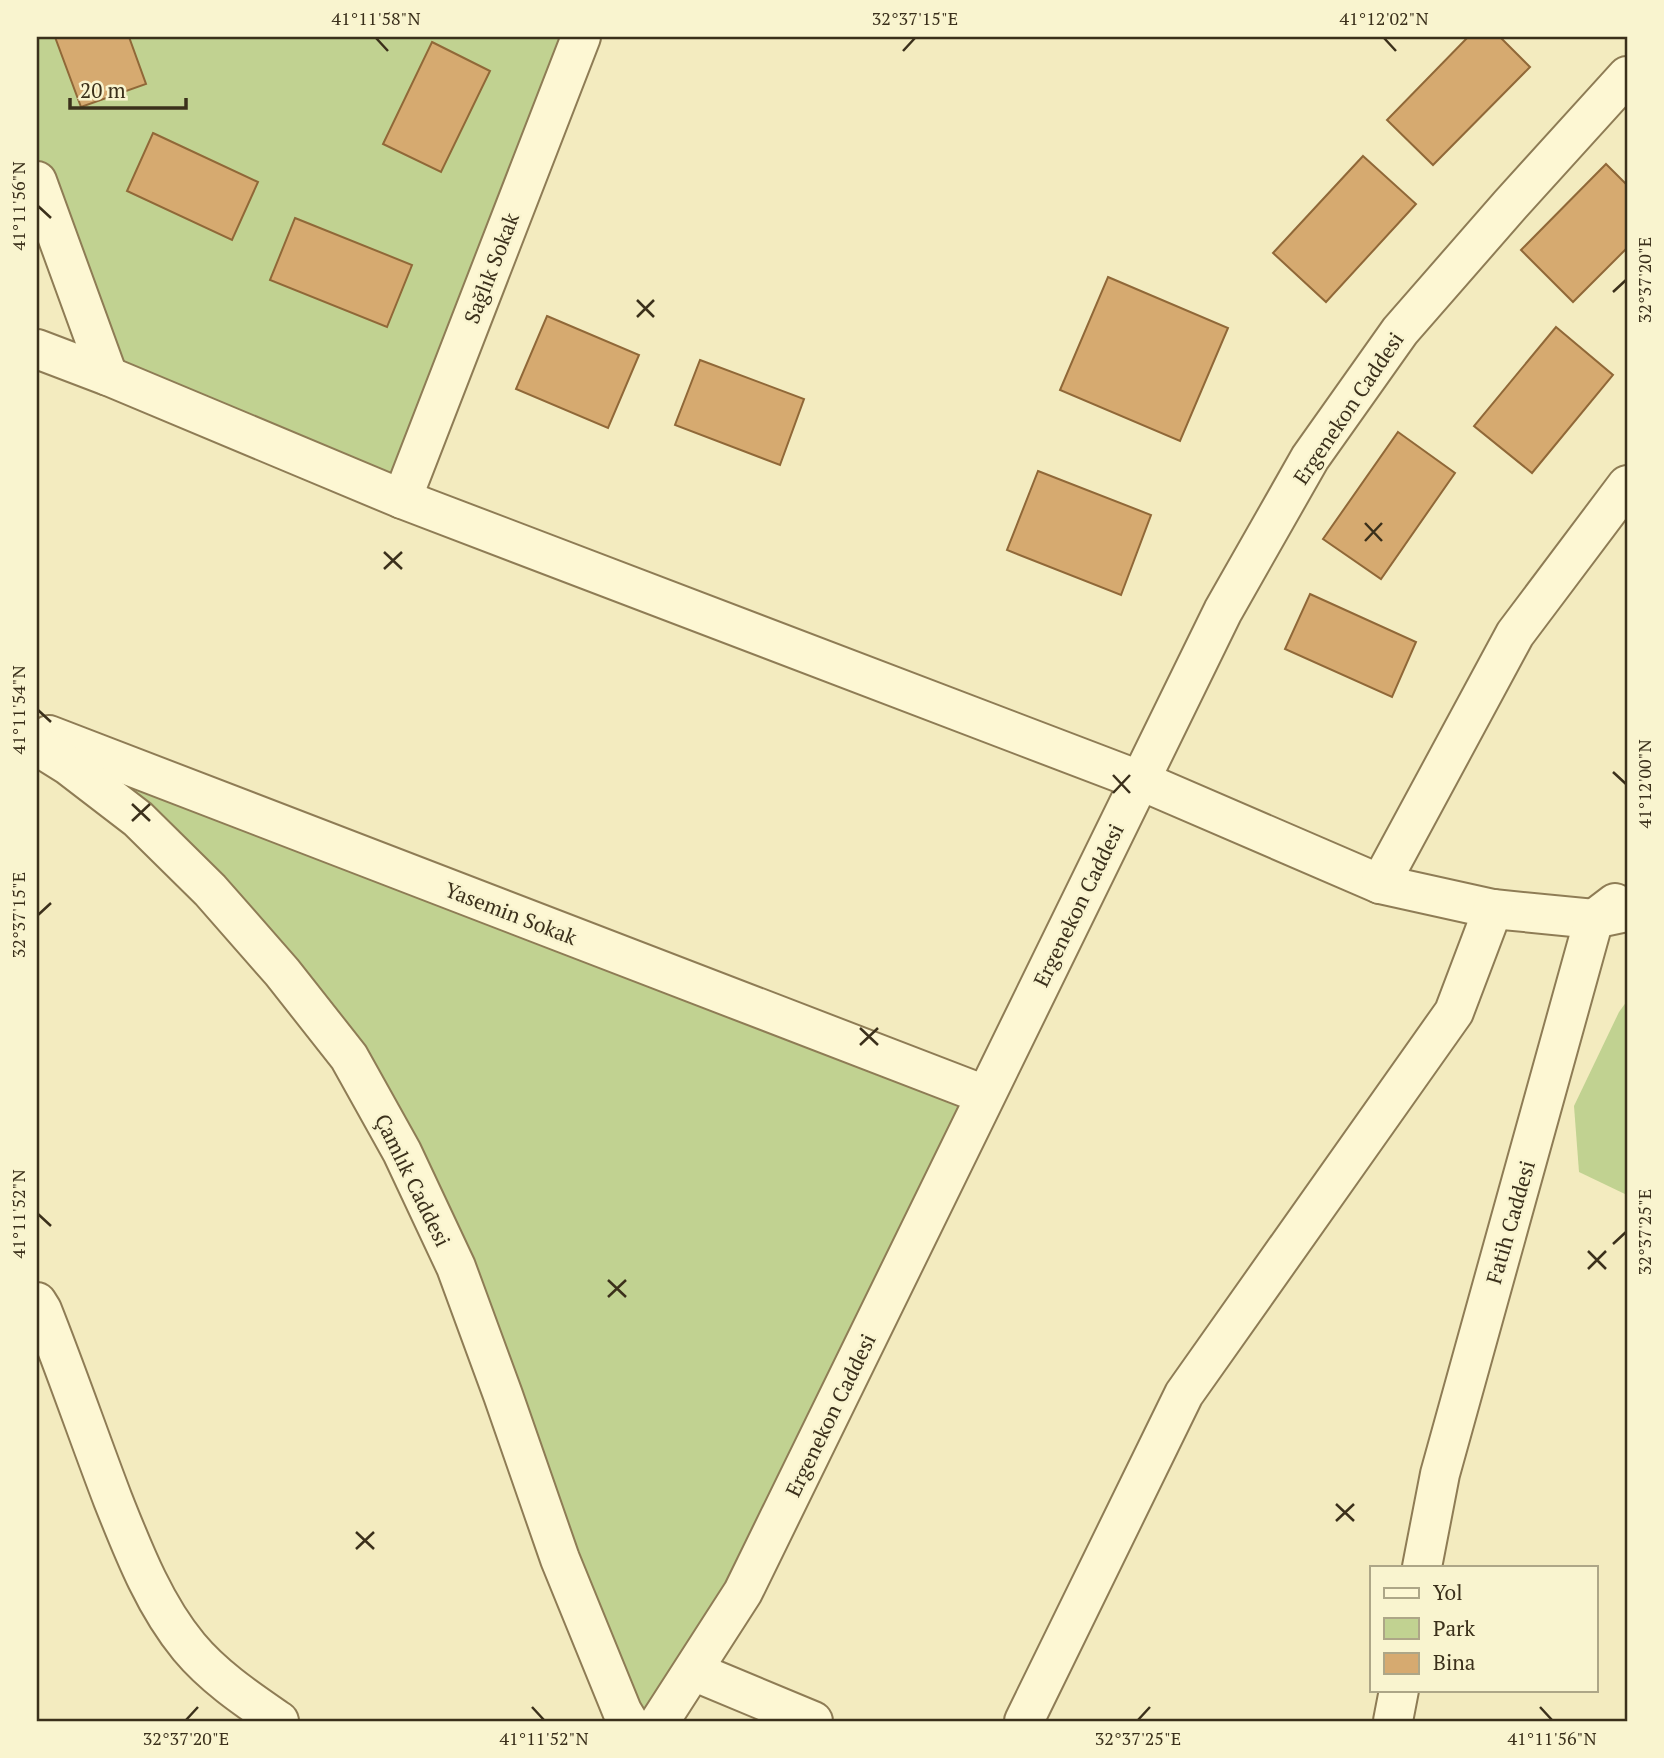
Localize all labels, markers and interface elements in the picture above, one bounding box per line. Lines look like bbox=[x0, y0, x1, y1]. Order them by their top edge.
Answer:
text: 41°11'58"N bbox=[331, 6, 421, 30]
text: 32°37'15"E bbox=[872, 6, 958, 30]
text: 41°12'02"N bbox=[1339, 6, 1429, 30]
scale bar bbox=[70, 66, 186, 110]
text: 20 m bbox=[80, 76, 126, 104]
text: 41°11'56"N bbox=[6, 161, 30, 251]
street label: Sağlık Sokak bbox=[457, 208, 525, 327]
text: 32°37'20"E bbox=[1632, 237, 1656, 323]
street label: Ergenekon Caddesi bbox=[1287, 326, 1409, 490]
text: 41°11'54"N bbox=[6, 665, 30, 755]
text: 41°12'00"N bbox=[1632, 739, 1656, 829]
street label: Ergenekon Caddesi bbox=[1026, 819, 1130, 991]
text: 32°37'15"E bbox=[6, 872, 30, 958]
street label: Yasemin Sokak bbox=[441, 875, 581, 951]
street label: Çamlık Caddesi bbox=[369, 1109, 457, 1251]
street label: Fatih Caddesi bbox=[1479, 1157, 1541, 1287]
text: 41°11'52"N bbox=[6, 1169, 30, 1259]
text: 32°37'25"E bbox=[1632, 1189, 1656, 1275]
street label: Ergenekon Caddesi bbox=[778, 1329, 882, 1501]
legend bbox=[1370, 1566, 1598, 1692]
text: Yol bbox=[1433, 1578, 1463, 1606]
text: Park bbox=[1433, 1614, 1475, 1642]
text: Bina bbox=[1433, 1648, 1476, 1676]
text: 32°37'20"E bbox=[143, 1726, 229, 1750]
text: 41°11'52"N bbox=[499, 1726, 589, 1750]
text: 32°37'25"E bbox=[1095, 1726, 1181, 1750]
text: 41°11'56"N bbox=[1507, 1726, 1597, 1750]

